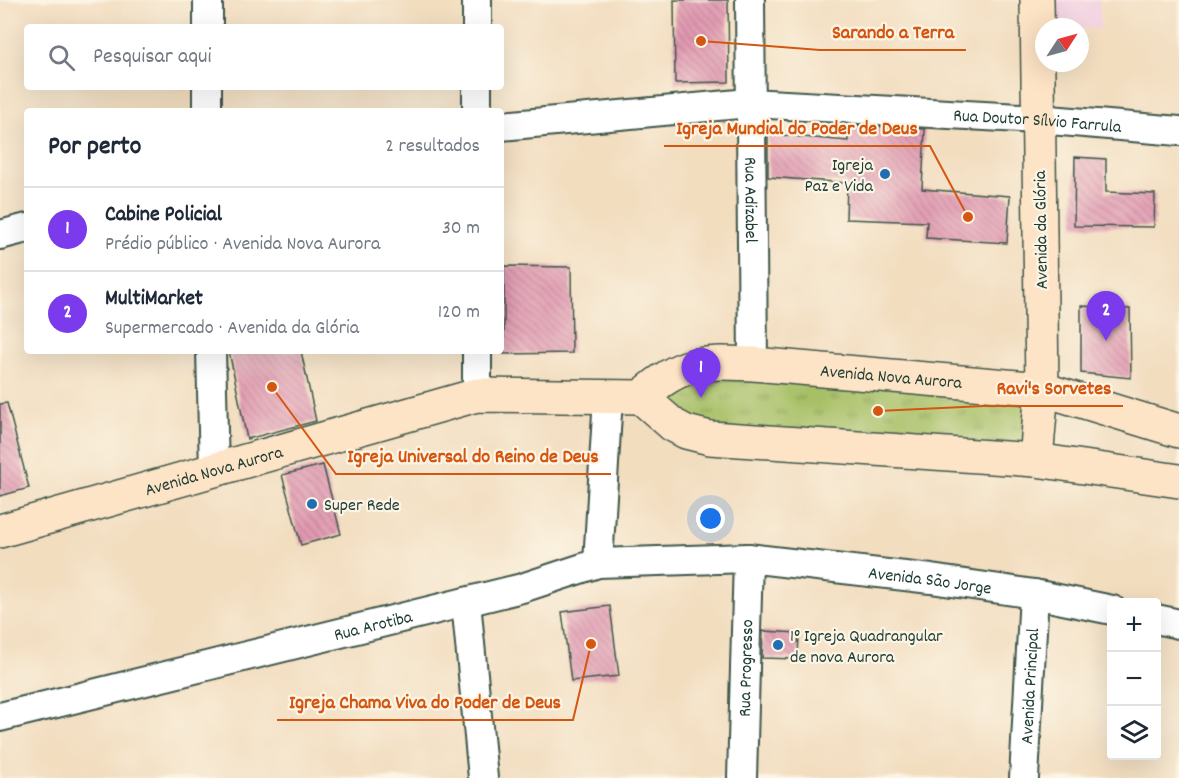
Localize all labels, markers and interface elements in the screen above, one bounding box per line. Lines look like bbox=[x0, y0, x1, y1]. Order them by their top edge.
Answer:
callout: Sarando a Terra bbox=[820, 12, 966, 50]
north arrow bbox=[1035, 18, 1089, 72]
text: Sarando a Terra bbox=[832, 20, 955, 48]
search box bbox=[24, 24, 504, 90]
icon: search bbox=[45, 41, 78, 74]
text: Pesquisar aqui bbox=[93, 42, 212, 73]
street label: Rua Doutor Sílvio Farrula bbox=[953, 104, 1123, 141]
callout: Igreja Mundial do Poder de Deus bbox=[664, 108, 930, 146]
text: Igreja Mundial do Poder de Deus bbox=[676, 116, 918, 144]
text: Por perto bbox=[48, 129, 141, 166]
text: 2 resultados bbox=[385, 133, 480, 161]
place label: Igreja Paz e Vida bbox=[805, 154, 874, 200]
street label: Rua Adizabel bbox=[736, 157, 762, 244]
marker: Igreja Paz e Vida bbox=[878, 167, 892, 181]
street label: Avenida da Glória bbox=[1029, 170, 1056, 290]
text: Cabine Policial bbox=[105, 200, 222, 231]
text: 1 bbox=[65, 215, 70, 243]
text: 30 m bbox=[442, 215, 480, 243]
text: Prédio público · Avenida Nova Aurora bbox=[105, 231, 380, 259]
text: MultiMarket bbox=[105, 284, 203, 315]
pin: 2 bbox=[1086, 292, 1126, 341]
text: 2 bbox=[63, 299, 72, 327]
text: 120 m bbox=[438, 299, 480, 327]
text: Supermercado · Avenida da Glória bbox=[105, 315, 359, 343]
pin: 1 bbox=[682, 348, 720, 398]
street label: Avenida Nova Aurora bbox=[819, 360, 963, 397]
callout: Ravi's Sorvetes bbox=[984, 368, 1123, 406]
text: Ravi's Sorvetes bbox=[997, 376, 1111, 404]
callout: Igreja Universal do Reino de Deus bbox=[336, 436, 611, 474]
street label: Avenida Nova Aurora bbox=[142, 441, 287, 504]
text: Igreja Universal do Reino de Deus bbox=[347, 444, 599, 472]
place label: Super Rede bbox=[324, 494, 400, 519]
marker: Super Rede bbox=[305, 497, 319, 511]
your location bbox=[696, 504, 725, 533]
street label: Avenida São Jorge bbox=[867, 562, 993, 603]
map controls bbox=[1107, 598, 1161, 760]
button: + bbox=[1107, 598, 1161, 652]
street label: Rua Arotiba bbox=[332, 605, 416, 649]
street label: Rua Progresso bbox=[734, 619, 761, 717]
place label: 1° Igreja Quadrangular de nova Aurora bbox=[790, 625, 943, 671]
street label: Avenida Principal bbox=[1016, 627, 1047, 745]
marker: 1° Igreja Quadrangular de nova Aurora bbox=[771, 638, 785, 652]
button: − bbox=[1107, 652, 1161, 706]
callout: Igreja Chama Viva do Poder de Deus bbox=[277, 682, 573, 720]
text: Igreja Chama Viva do Poder de Deus bbox=[289, 690, 561, 718]
button: layers bbox=[1107, 706, 1161, 760]

